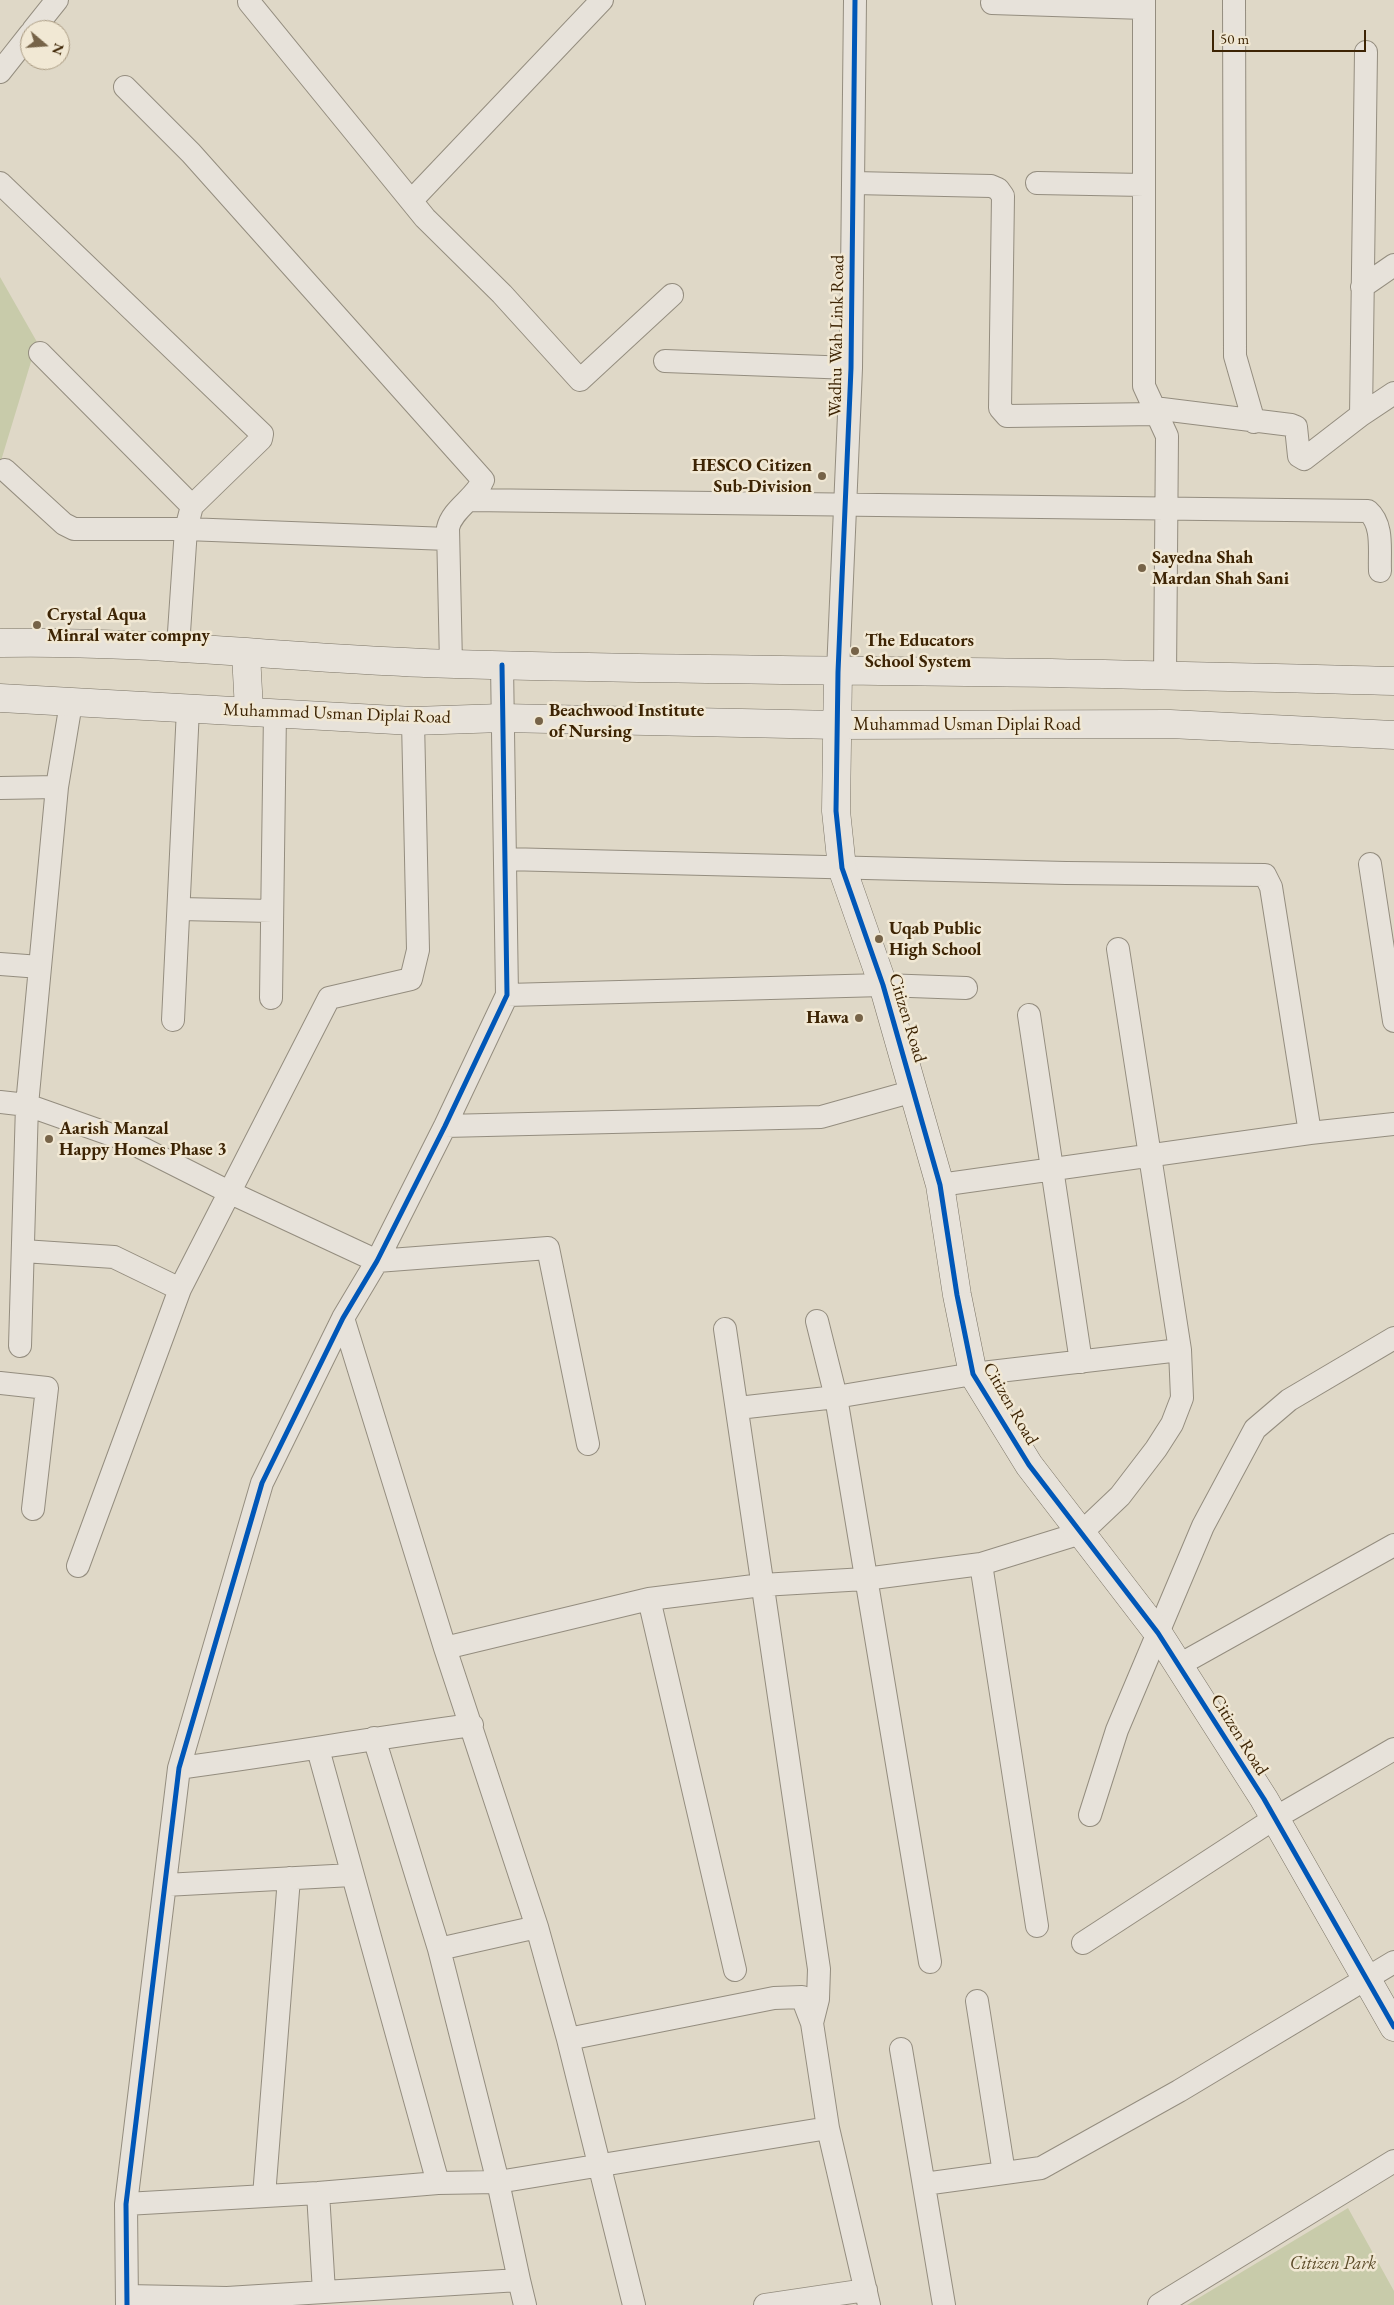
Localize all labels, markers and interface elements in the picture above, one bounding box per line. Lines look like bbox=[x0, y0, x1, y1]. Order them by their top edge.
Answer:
north arrow bbox=[20, 20, 70, 70]
scale bar bbox=[1214, 20, 1368, 52]
text: 50 m bbox=[1220, 29, 1249, 48]
text: N bbox=[48, 41, 69, 57]
street label: Wadhu Wah Link Road bbox=[825, 255, 849, 417]
place label: HESCO Citizen Sub-Division bbox=[692, 455, 812, 498]
marker: HESCO Citizen Sub-Division bbox=[816, 470, 828, 482]
place label: Sayedna Shah Mardan Shah Sani bbox=[1152, 547, 1289, 590]
marker: Sayedna Shah Mardan Shah Sani bbox=[1136, 562, 1148, 574]
place label: Crystal Aqua Minral water compny bbox=[47, 604, 210, 646]
marker: Crystal Aqua Minral water compny bbox=[31, 619, 43, 631]
place label: The Educators School System bbox=[865, 630, 974, 672]
marker: The Educators School System bbox=[849, 645, 861, 657]
street label: Muhammad Usman Diplai Road bbox=[223, 699, 451, 729]
place label: Beachwood Institute of Nursing bbox=[549, 700, 704, 742]
street label: Muhammad Usman Diplai Road bbox=[853, 714, 1081, 736]
marker: Beachwood Institute of Nursing bbox=[533, 715, 545, 727]
place label: Uqab Public High School bbox=[889, 918, 981, 961]
marker: Uqab Public High School bbox=[873, 933, 885, 945]
street label: Citizen Road bbox=[883, 971, 931, 1065]
place label: Hawa bbox=[806, 1007, 849, 1029]
marker: Hawa bbox=[853, 1012, 865, 1024]
place label: Aarish Manzal Happy Homes Phase 3 bbox=[59, 1118, 227, 1160]
marker: Aarish Manzal Happy Homes Phase 3 bbox=[43, 1133, 55, 1145]
street label: Citizen Road bbox=[978, 1359, 1042, 1449]
street label: Citizen Road bbox=[1206, 1690, 1272, 1780]
park label: Citizen Park bbox=[1290, 2253, 1376, 2275]

